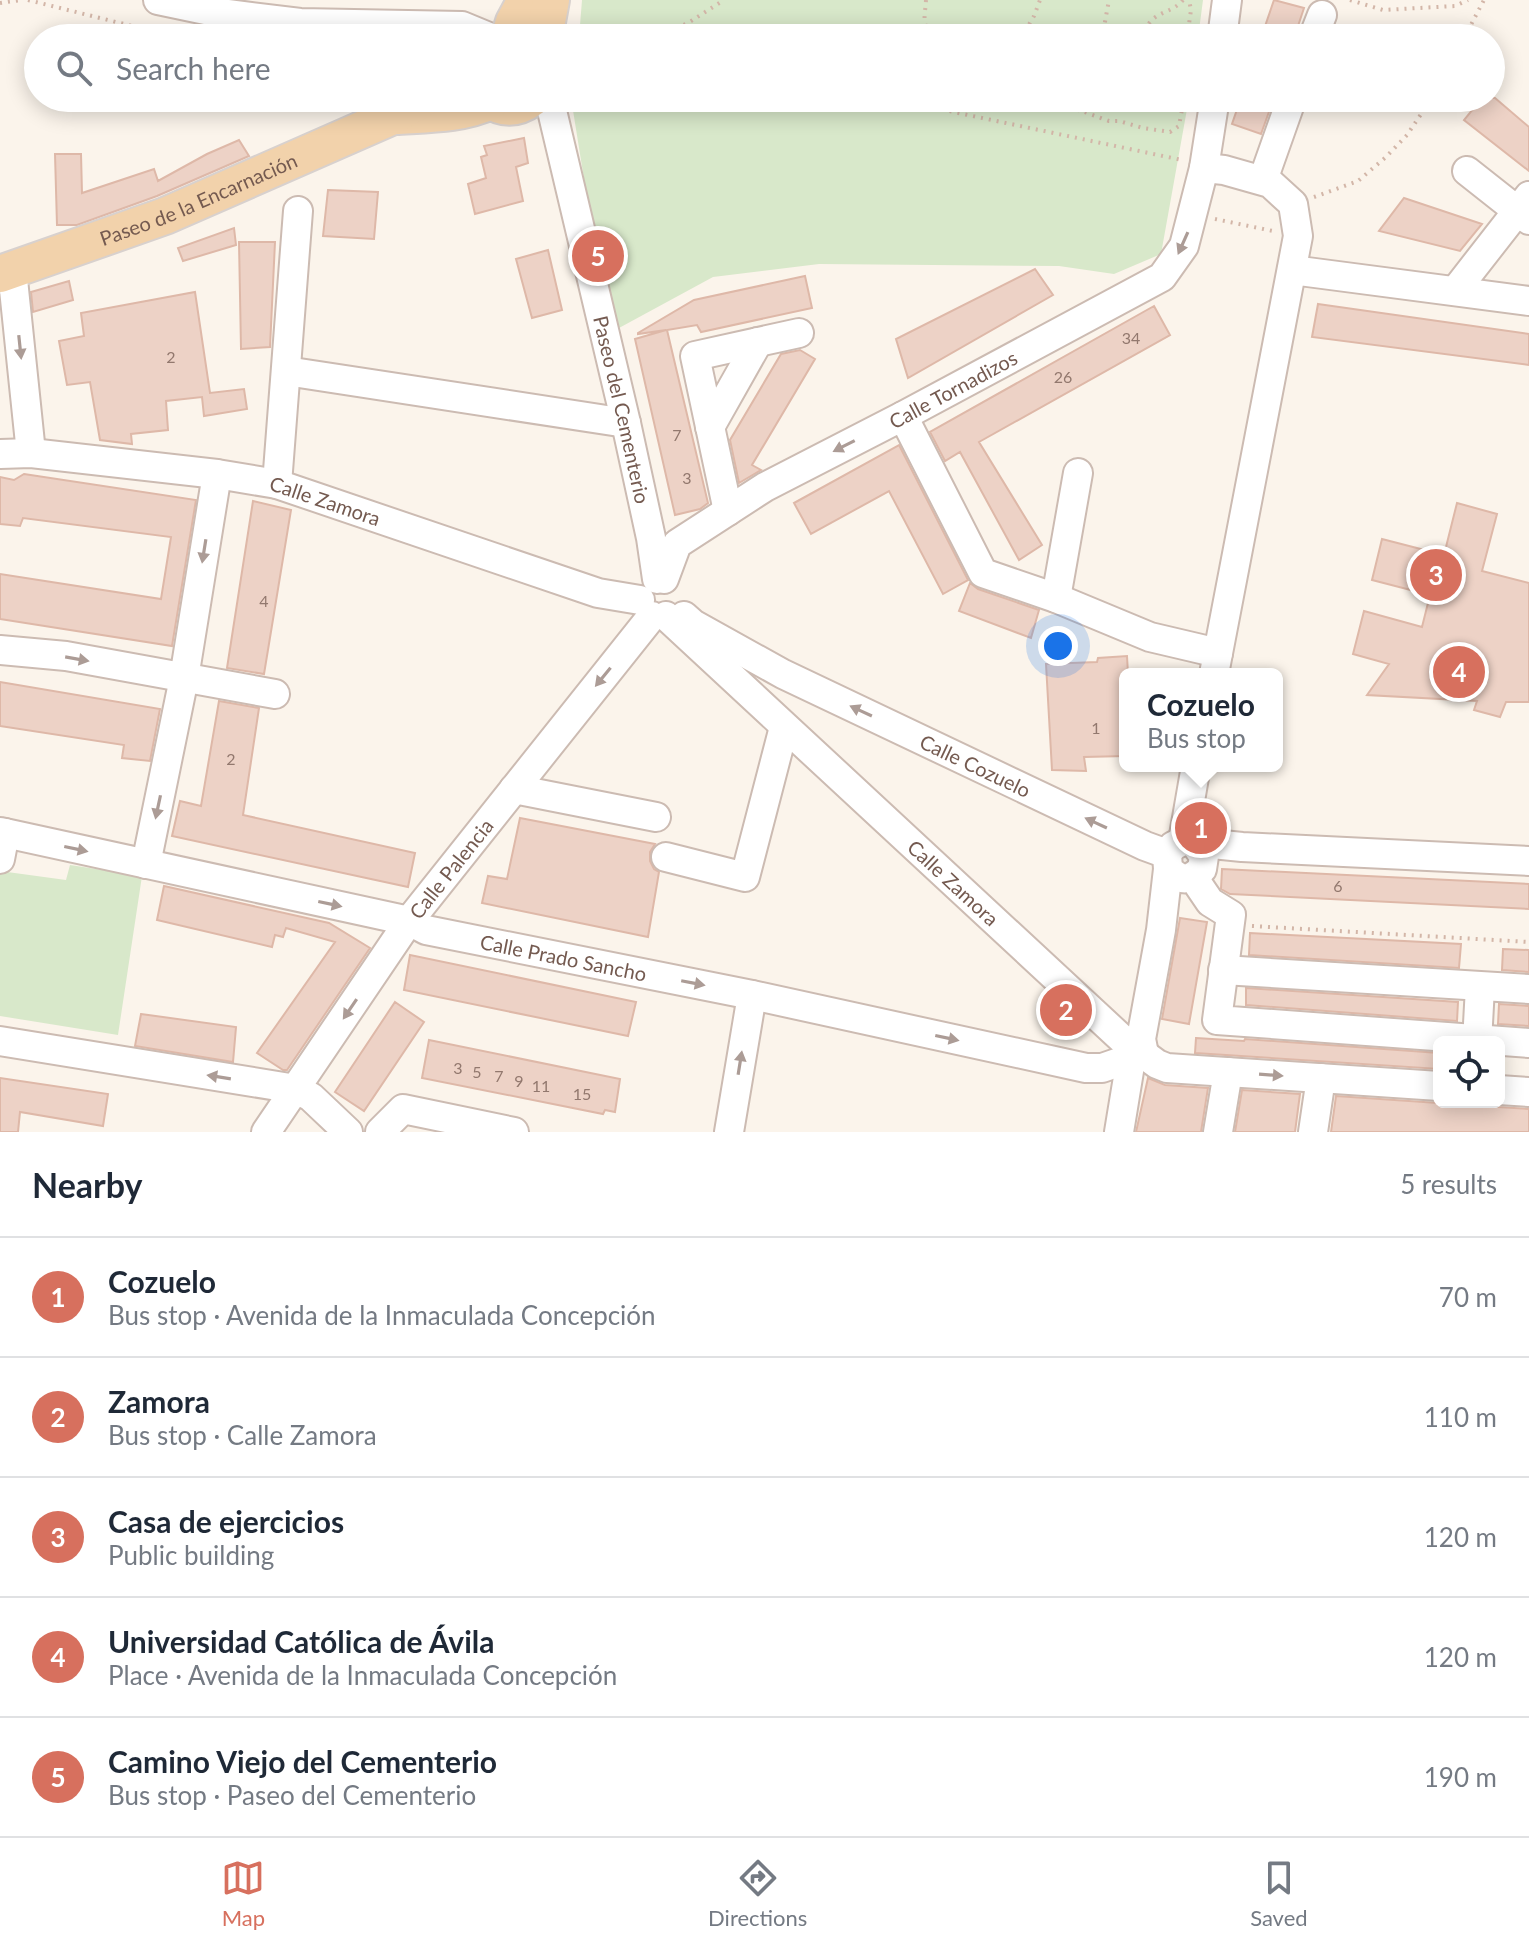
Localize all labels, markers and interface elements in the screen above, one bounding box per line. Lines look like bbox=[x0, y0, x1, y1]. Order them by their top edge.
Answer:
search box bbox=[24, 24, 1505, 112]
icon: search bbox=[52, 46, 96, 90]
text: Search here bbox=[116, 50, 271, 86]
street label: Paseo de la Encarnación bbox=[96, 148, 301, 250]
pin: 5 bbox=[572, 226, 624, 286]
one-way arrow bbox=[1176, 232, 1189, 255]
street label: Paseo del Cementerio bbox=[589, 313, 655, 506]
house number: 34 bbox=[1122, 328, 1140, 347]
one-way arrow bbox=[13, 335, 26, 360]
street label: Calle Tornadizos bbox=[885, 345, 1021, 433]
house number: 2 bbox=[166, 347, 176, 366]
house number: 26 bbox=[1054, 367, 1072, 386]
house number: 7 bbox=[672, 425, 682, 444]
one-way arrow bbox=[833, 439, 856, 453]
house number: 3 bbox=[682, 468, 692, 487]
street label: Calle Zamora bbox=[267, 470, 384, 530]
one-way arrow bbox=[197, 539, 210, 564]
pin: 3 bbox=[1410, 545, 1462, 605]
house number: 4 bbox=[259, 591, 269, 610]
your location bbox=[1038, 626, 1078, 666]
pin: 4 bbox=[1433, 642, 1485, 702]
one-way arrow bbox=[65, 653, 90, 665]
one-way arrow bbox=[596, 667, 612, 687]
popup bbox=[1119, 668, 1283, 772]
text: Cozuelo bbox=[1147, 686, 1255, 722]
one-way arrow bbox=[850, 704, 873, 718]
house number: 1 bbox=[1091, 718, 1101, 737]
text: Bus stop bbox=[1147, 722, 1246, 754]
street label: Calle Cozuelo bbox=[916, 729, 1035, 802]
house number: 2 bbox=[226, 749, 236, 768]
one-way arrow bbox=[151, 795, 164, 820]
pin: 1 bbox=[1175, 798, 1227, 858]
street label: Calle Palencia bbox=[404, 814, 498, 923]
one-way arrow bbox=[1084, 816, 1108, 830]
street label: Calle Zamora bbox=[903, 835, 1004, 931]
one-way arrow bbox=[64, 843, 89, 856]
house number: 6 bbox=[1333, 876, 1343, 895]
one-way arrow bbox=[318, 898, 343, 911]
street label: Calle Prado Sancho bbox=[478, 929, 649, 986]
one-way arrow bbox=[681, 977, 706, 990]
pin: 2 bbox=[1040, 980, 1092, 1040]
one-way arrow bbox=[343, 998, 358, 1020]
one-way arrow bbox=[935, 1032, 960, 1045]
map controls bbox=[1433, 1036, 1505, 1108]
button: locate bbox=[1433, 1036, 1505, 1108]
one-way arrow bbox=[735, 1051, 747, 1076]
house number: 3 bbox=[453, 1058, 463, 1077]
house number: 5 bbox=[472, 1062, 482, 1081]
house number: 7 bbox=[494, 1066, 504, 1085]
one-way arrow bbox=[1259, 1068, 1284, 1081]
one-way arrow bbox=[206, 1070, 231, 1083]
house number: 9 bbox=[514, 1071, 524, 1090]
house number: 11 bbox=[532, 1076, 550, 1095]
house number: 15 bbox=[573, 1084, 591, 1103]
text: Nearby bbox=[32, 1164, 143, 1205]
text: 5 results bbox=[1400, 1168, 1497, 1200]
text: Cozuelo bbox=[108, 1263, 216, 1299]
text: 1 bbox=[50, 1281, 66, 1313]
text: 70 m bbox=[1439, 1281, 1497, 1313]
text: Bus stop · Avenida de la Inmaculada Concepción bbox=[108, 1299, 656, 1331]
text: Zamora bbox=[108, 1383, 210, 1419]
text: 2 bbox=[50, 1401, 66, 1433]
text: 110 m bbox=[1424, 1401, 1497, 1433]
text: Bus stop · Calle Zamora bbox=[108, 1419, 377, 1451]
text: Casa de ejercicios bbox=[108, 1503, 344, 1539]
text: 3 bbox=[50, 1521, 66, 1553]
text: 120 m bbox=[1424, 1521, 1497, 1553]
text: Public building bbox=[108, 1539, 274, 1571]
text: Universidad Católica de Ávila bbox=[108, 1623, 494, 1659]
text: 4 bbox=[50, 1641, 66, 1673]
text: 120 m bbox=[1424, 1641, 1497, 1673]
text: Place · Avenida de la Inmaculada Concepción bbox=[108, 1659, 617, 1691]
text: Camino Viejo del Cementerio bbox=[108, 1743, 497, 1779]
text: 5 bbox=[50, 1761, 66, 1793]
text: 190 m bbox=[1424, 1761, 1497, 1793]
text: Bus stop · Paseo del Cementerio bbox=[108, 1779, 476, 1811]
tab: Map bbox=[221, 1856, 265, 1931]
tab: Directions bbox=[708, 1856, 807, 1931]
tab: Saved bbox=[1250, 1856, 1308, 1931]

